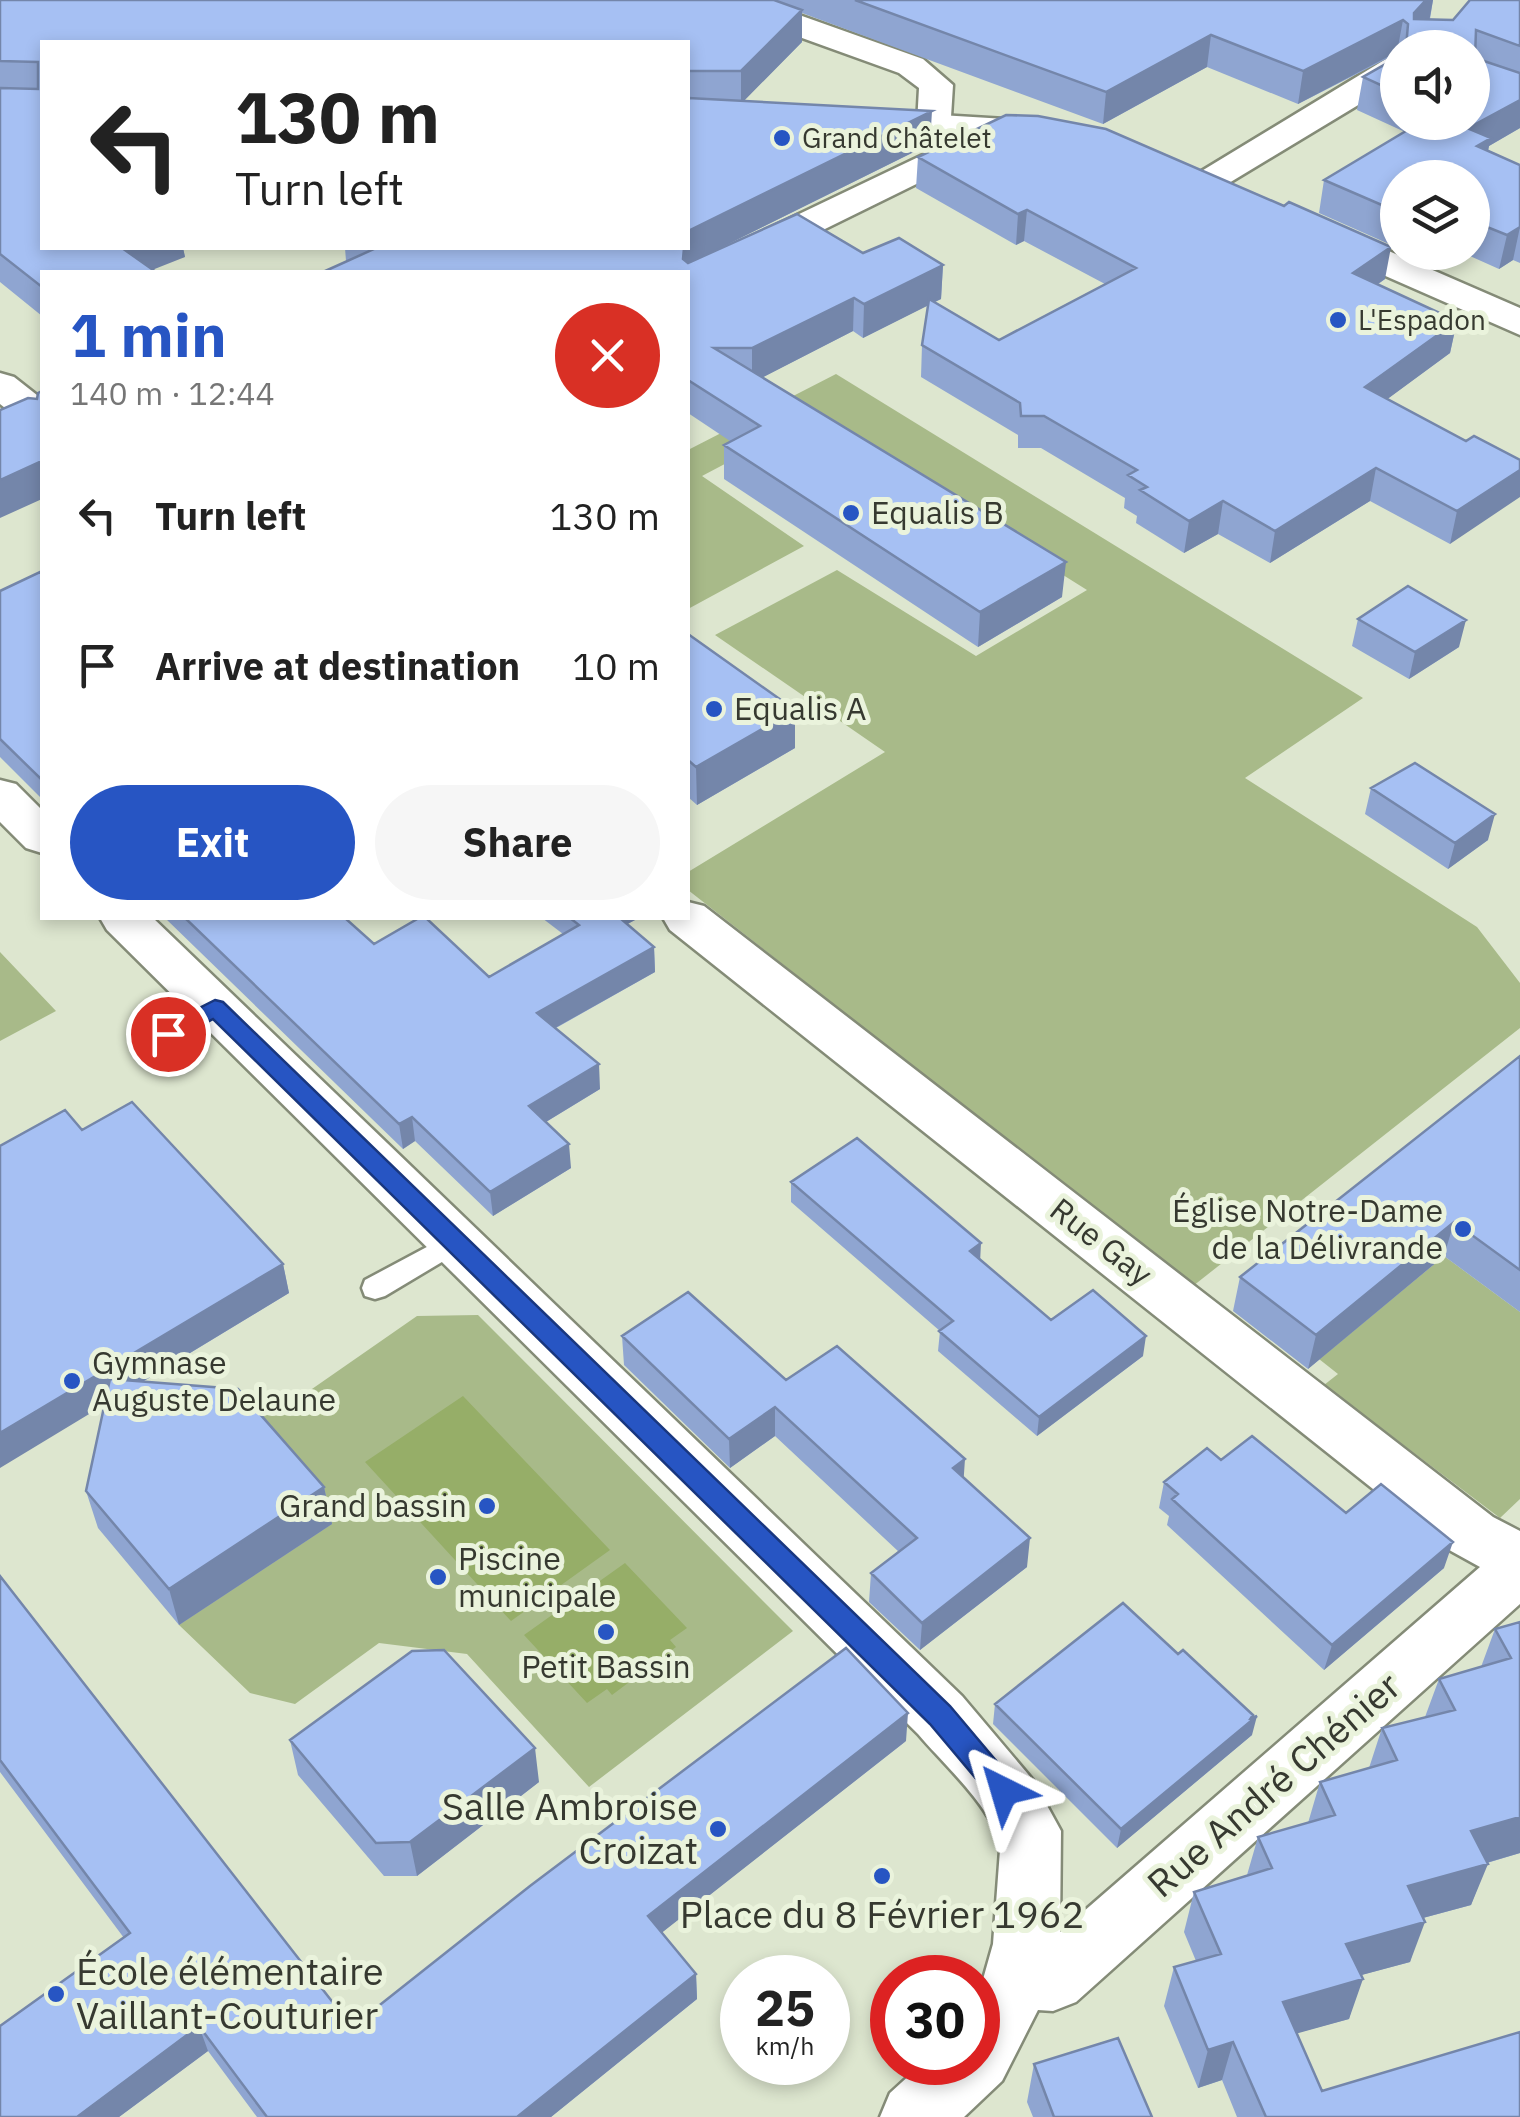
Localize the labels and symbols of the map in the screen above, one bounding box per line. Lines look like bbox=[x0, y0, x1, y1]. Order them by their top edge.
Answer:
place label: Grand Châtelet bbox=[802, 119, 991, 156]
marker: Grand Châtelet bbox=[771, 127, 793, 149]
place label: L'Espadon bbox=[1358, 301, 1486, 338]
marker: L'Espadon bbox=[1327, 309, 1349, 331]
place label: Equalis B bbox=[871, 491, 1004, 533]
marker: Equalis B bbox=[840, 502, 862, 524]
place label: Equalis A bbox=[734, 687, 867, 729]
marker: Equalis A bbox=[703, 698, 725, 720]
pin bbox=[126, 992, 211, 1077]
street label: Rue Gay bbox=[1042, 1188, 1161, 1294]
place label: Église Notre-Dame de la Délivrande bbox=[1172, 1189, 1443, 1268]
marker: Église Notre-Dame de la Délivrande bbox=[1452, 1218, 1474, 1240]
place label: Gymnase Auguste Delaune bbox=[92, 1341, 336, 1420]
marker: Gymnase Auguste Delaune bbox=[61, 1370, 83, 1392]
place label: Grand bassin bbox=[279, 1484, 467, 1526]
marker: Grand bassin bbox=[476, 1495, 498, 1517]
place label: Piscine municipale bbox=[458, 1537, 616, 1616]
marker: Piscine municipale bbox=[427, 1566, 449, 1588]
marker: Petit Bassin bbox=[595, 1621, 617, 1643]
place label: Petit Bassin bbox=[521, 1645, 691, 1687]
street label: Rue André Chénier bbox=[1136, 1661, 1410, 1907]
position arrow bbox=[952, 1739, 1056, 1843]
place label: Salle Ambroise Croizat bbox=[442, 1781, 698, 1874]
marker: Salle Ambroise Croizat bbox=[707, 1818, 729, 1840]
marker: Place du 8 Février 1962 bbox=[871, 1865, 893, 1887]
place label: Place du 8 Février 1962 bbox=[680, 1889, 1084, 1938]
place label: École élémentaire Vaillant-Couturier bbox=[76, 1946, 384, 2039]
speed limit sign: 30 bbox=[870, 1955, 1000, 2085]
marker: École élémentaire Vaillant-Couturier bbox=[45, 1983, 67, 2005]

